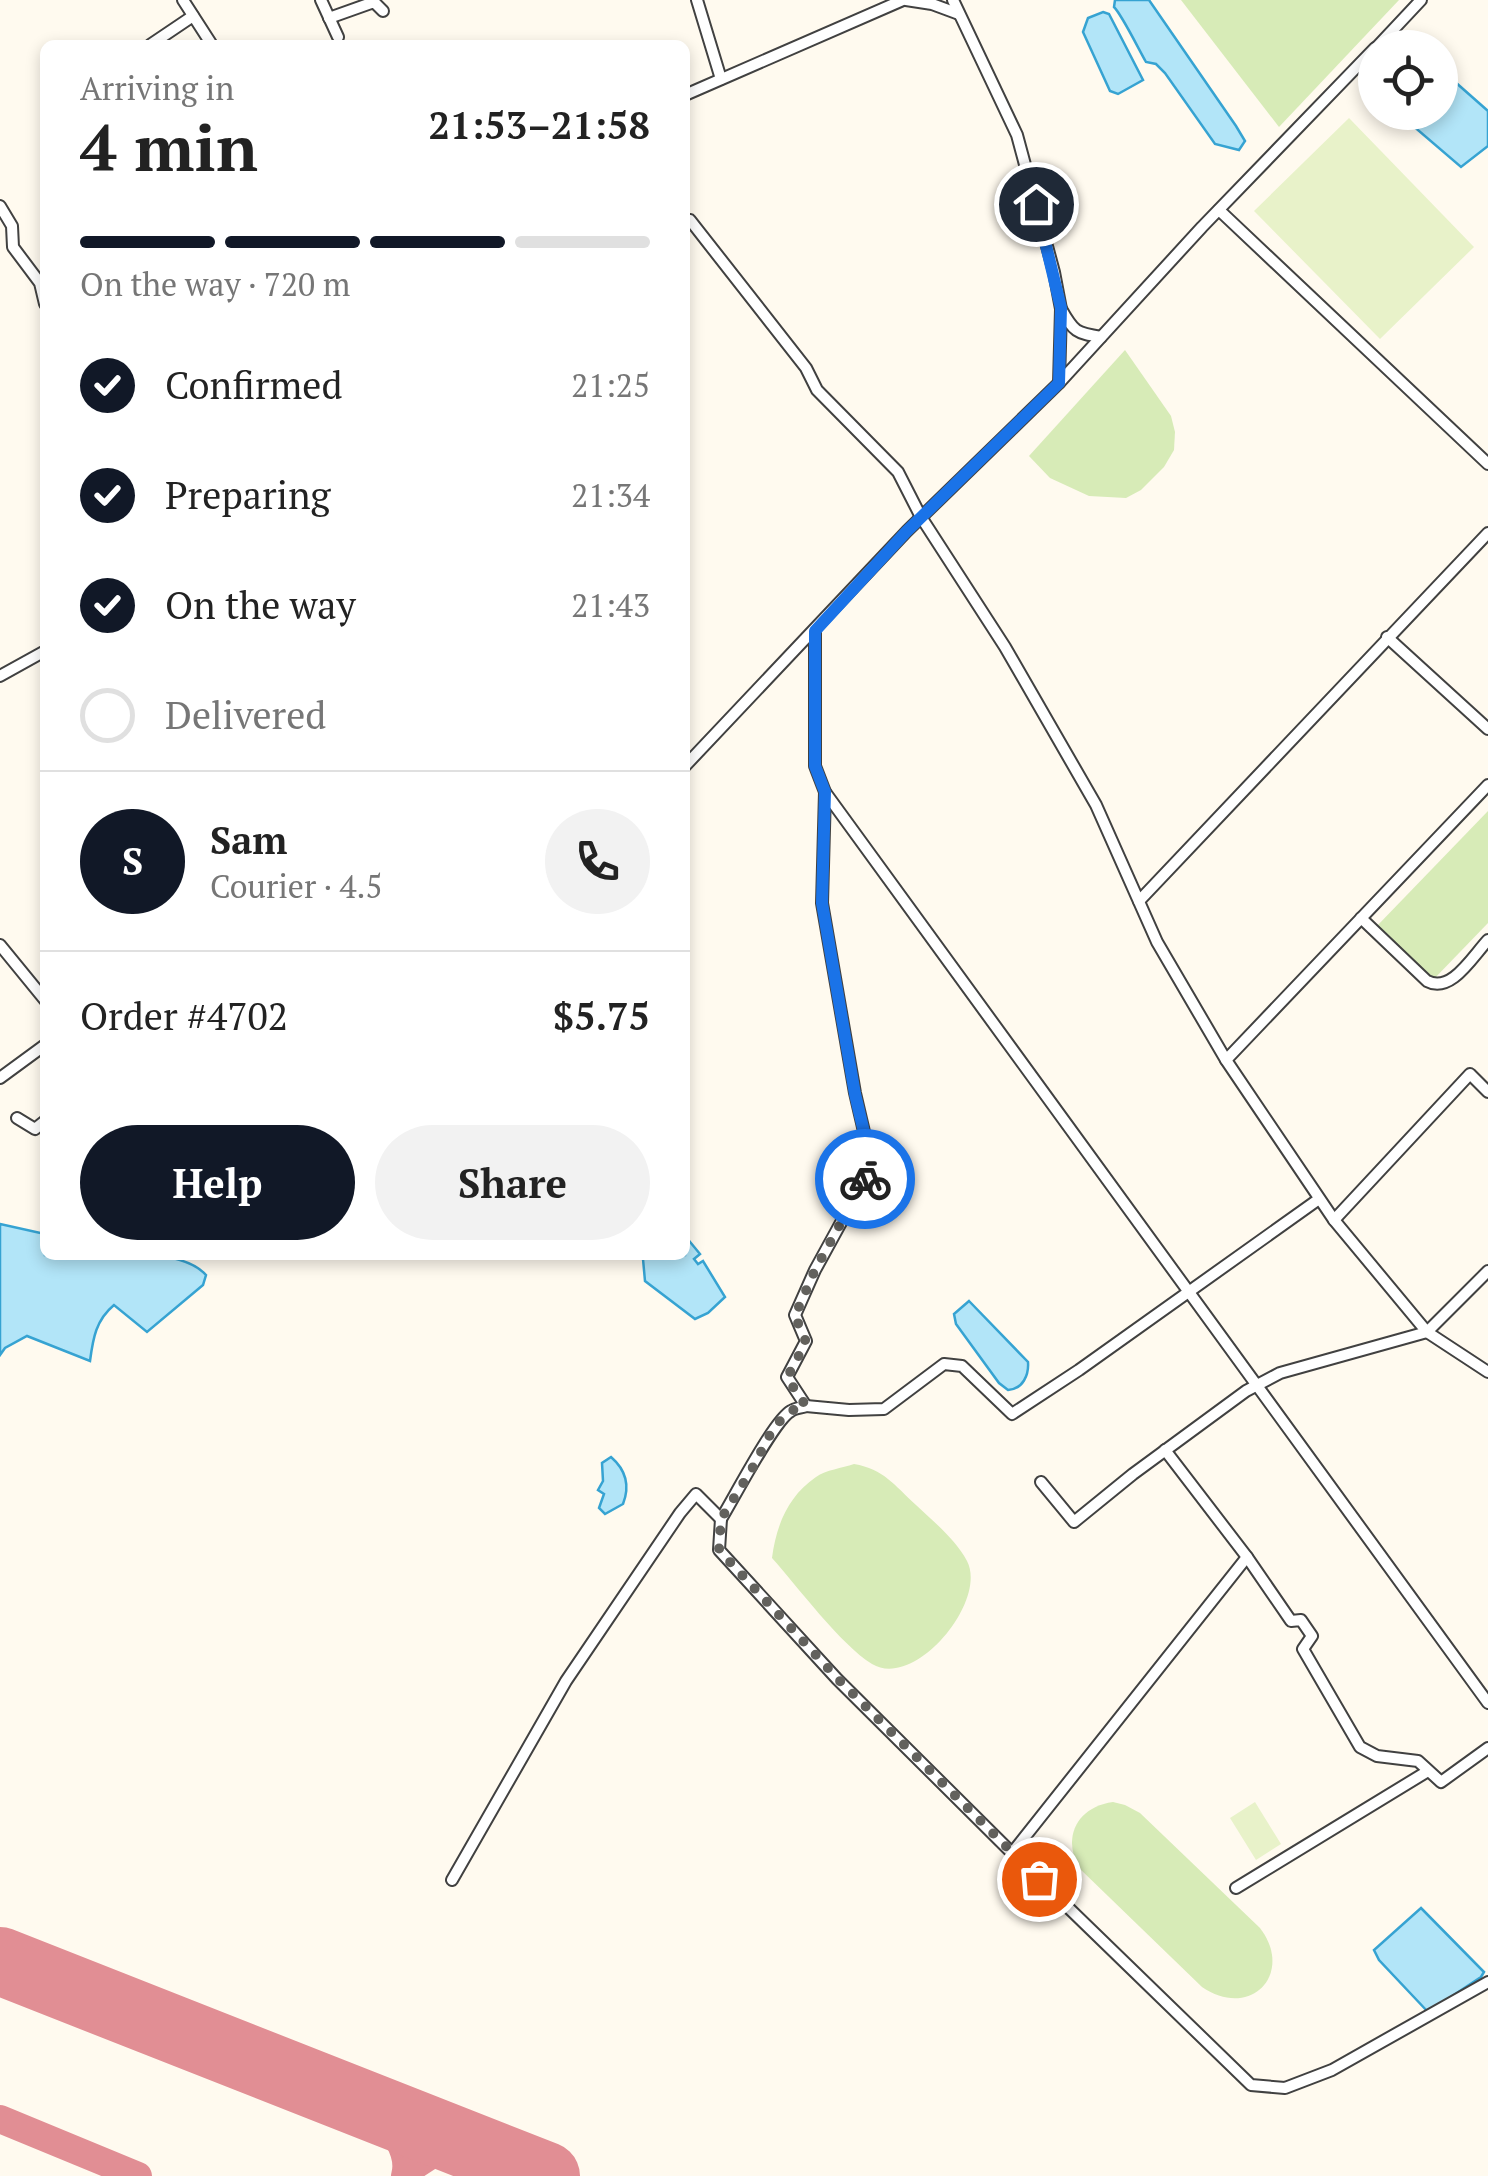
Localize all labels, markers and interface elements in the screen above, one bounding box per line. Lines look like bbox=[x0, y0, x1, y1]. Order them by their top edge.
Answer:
map controls bbox=[1358, 30, 1458, 130]
button: locate bbox=[1358, 30, 1458, 130]
text: Arriving in bbox=[80, 67, 234, 109]
text: 21:53–21:58 bbox=[428, 100, 650, 150]
text: 4 min bbox=[80, 103, 258, 190]
pin bbox=[994, 162, 1079, 247]
icon: home bbox=[1009, 177, 1064, 232]
text: On the way · 720 m bbox=[80, 263, 350, 305]
icon: check bbox=[80, 358, 135, 413]
text: Confirmed bbox=[165, 360, 343, 410]
text: 21:25 bbox=[571, 364, 650, 406]
icon: check bbox=[80, 468, 135, 523]
text: Preparing bbox=[165, 470, 331, 520]
text: 21:34 bbox=[571, 474, 650, 516]
icon: check bbox=[80, 578, 135, 633]
text: On the way bbox=[165, 580, 356, 630]
text: 21:43 bbox=[571, 584, 650, 626]
text: Delivered bbox=[165, 690, 326, 740]
button: phone bbox=[545, 809, 650, 914]
text: Sam bbox=[210, 815, 287, 865]
text: S bbox=[122, 836, 143, 886]
text: Courier · 4.5 bbox=[210, 865, 382, 907]
text: Order #4702 bbox=[80, 991, 288, 1041]
text: $5.75 bbox=[553, 991, 650, 1041]
button: Help bbox=[80, 1125, 355, 1240]
button: Share bbox=[375, 1125, 650, 1240]
courier bbox=[815, 1129, 915, 1229]
icon: bike bbox=[838, 1152, 893, 1207]
pin bbox=[997, 1837, 1082, 1922]
icon: bag bbox=[1012, 1852, 1067, 1907]

